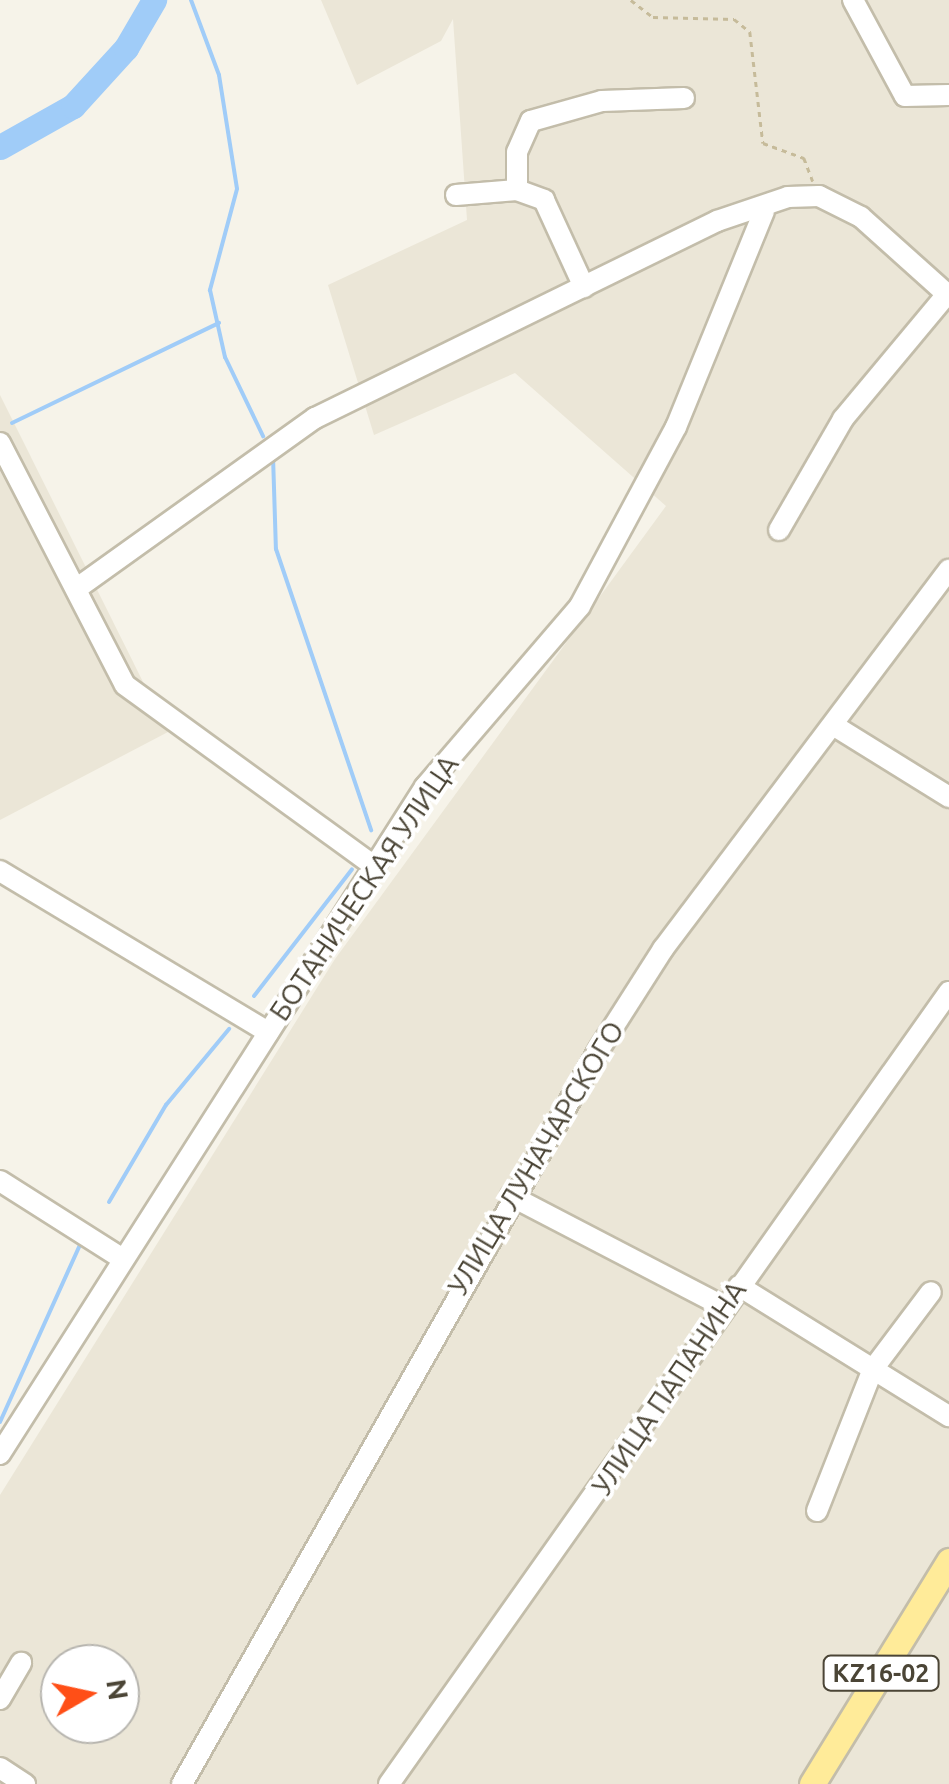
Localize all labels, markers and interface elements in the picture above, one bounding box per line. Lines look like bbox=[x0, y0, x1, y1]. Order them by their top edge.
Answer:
street label: БОТАНИЧЕСКАЯ УЛИЦА bbox=[263, 749, 465, 1027]
street label: УЛИЦА ЛУНАЧАРСКОГО bbox=[441, 1015, 631, 1301]
street label: УЛИЦА ПАПАНИНА bbox=[585, 1275, 753, 1501]
north arrow bbox=[40, 1644, 140, 1744]
road number: KZ16-02 bbox=[821, 1653, 941, 1693]
text: N bbox=[101, 1677, 135, 1702]

